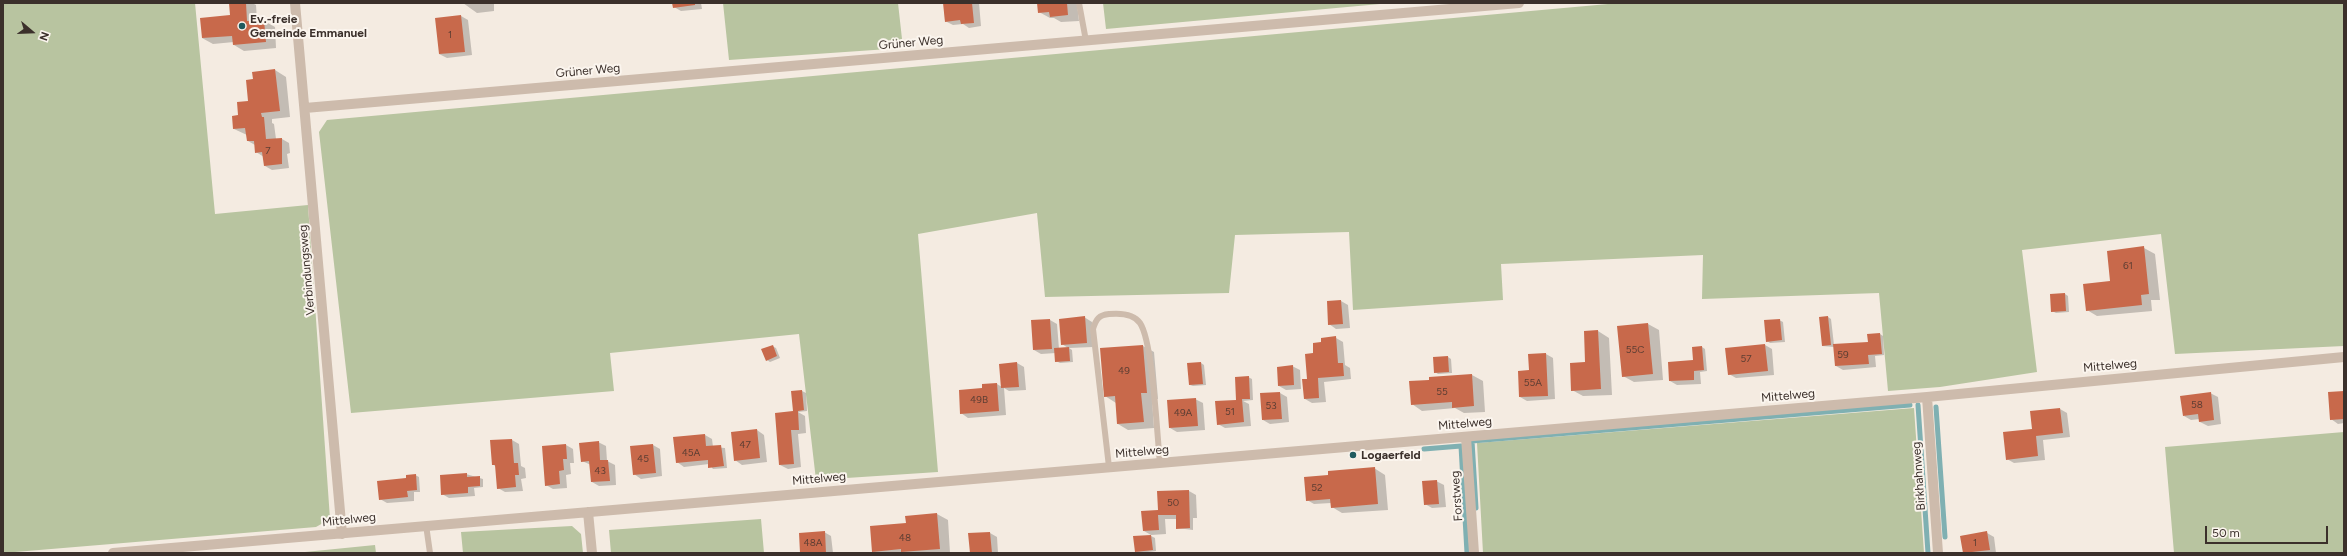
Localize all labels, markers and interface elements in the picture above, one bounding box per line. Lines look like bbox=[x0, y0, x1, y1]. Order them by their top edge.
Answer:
north arrow bbox=[12, 12, 52, 52]
place label: Ev.-freie Gemeinde Emmanuel bbox=[250, 12, 367, 40]
marker: Ev.-freie Gemeinde Emmanuel bbox=[237, 21, 247, 31]
house number: 1 bbox=[448, 29, 452, 41]
text: N bbox=[36, 30, 51, 42]
street label: Grüner Weg bbox=[878, 33, 944, 53]
street label: Grüner Weg bbox=[555, 61, 621, 81]
house number: 7 bbox=[265, 145, 271, 157]
street label: Verbindungsweg bbox=[296, 224, 318, 316]
house number: 61 bbox=[2123, 260, 2133, 272]
house number: 55C bbox=[1626, 344, 1644, 356]
house number: 59 bbox=[1837, 349, 1849, 361]
house number: 57 bbox=[1740, 353, 1752, 365]
street label: Mittelweg bbox=[2082, 356, 2138, 376]
house number: 49 bbox=[1118, 365, 1130, 377]
house number: 55A bbox=[1524, 377, 1542, 389]
house number: 55 bbox=[1436, 386, 1448, 398]
street label: Mittelweg bbox=[1760, 386, 1816, 406]
house number: 49B bbox=[970, 394, 988, 406]
house number: 58 bbox=[2191, 399, 2203, 411]
house number: 53 bbox=[1265, 400, 1277, 412]
house number: 51 bbox=[1225, 406, 1235, 418]
house number: 49A bbox=[1174, 407, 1192, 419]
street label: Mittelweg bbox=[1437, 414, 1493, 434]
house number: 47 bbox=[739, 439, 751, 451]
street label: Birkhahnweg bbox=[1909, 441, 1929, 511]
street label: Mittelweg bbox=[1114, 442, 1170, 462]
house number: 45A bbox=[682, 447, 700, 459]
place label: Logaerfeld bbox=[1361, 448, 1421, 462]
marker: Logaerfeld bbox=[1348, 450, 1358, 460]
house number: 45 bbox=[637, 453, 649, 465]
house number: 43 bbox=[594, 465, 606, 477]
street label: Mittelweg bbox=[791, 469, 847, 489]
street label: Forstweg bbox=[1448, 470, 1466, 522]
house number: 52 bbox=[1311, 482, 1323, 494]
house number: 50 bbox=[1167, 497, 1179, 509]
street label: Mittelweg bbox=[321, 510, 377, 530]
scale bar bbox=[2207, 518, 2330, 544]
text: 50 m bbox=[2212, 526, 2240, 540]
house number: 48 bbox=[899, 532, 911, 544]
house number: 48A bbox=[803, 537, 823, 549]
house number: 1 bbox=[1973, 537, 1977, 549]

